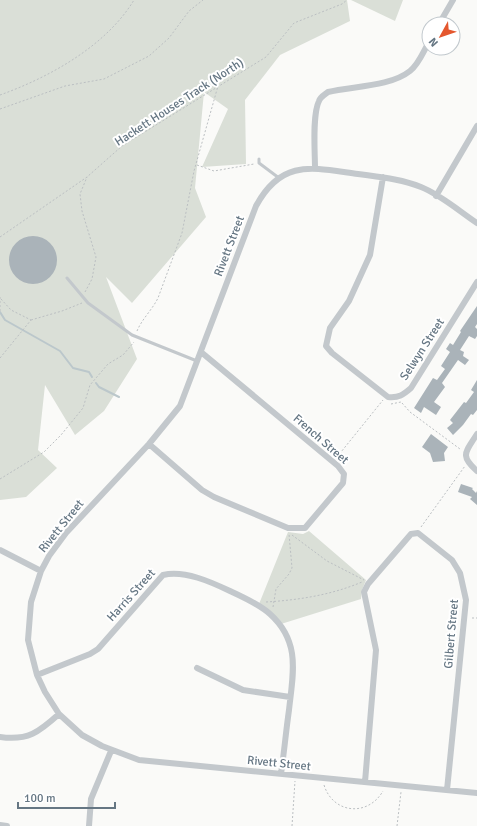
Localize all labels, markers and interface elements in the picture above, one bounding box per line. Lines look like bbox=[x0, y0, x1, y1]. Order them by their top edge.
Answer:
north arrow bbox=[421, 16, 461, 56]
text: N bbox=[426, 35, 441, 49]
street label: Hackett Houses Track (North) bbox=[112, 55, 246, 150]
street label: Rivett Street bbox=[211, 214, 248, 279]
street label: Selwyn Street bbox=[397, 315, 448, 383]
street label: French Street bbox=[290, 411, 352, 468]
street label: Rivett Street bbox=[35, 497, 87, 556]
street label: Harris Street bbox=[104, 566, 159, 625]
street label: Gilbert Street bbox=[441, 599, 462, 669]
street label: Rivett Street bbox=[246, 753, 312, 774]
scale bar bbox=[18, 784, 115, 810]
text: 100 m bbox=[24, 791, 56, 806]

